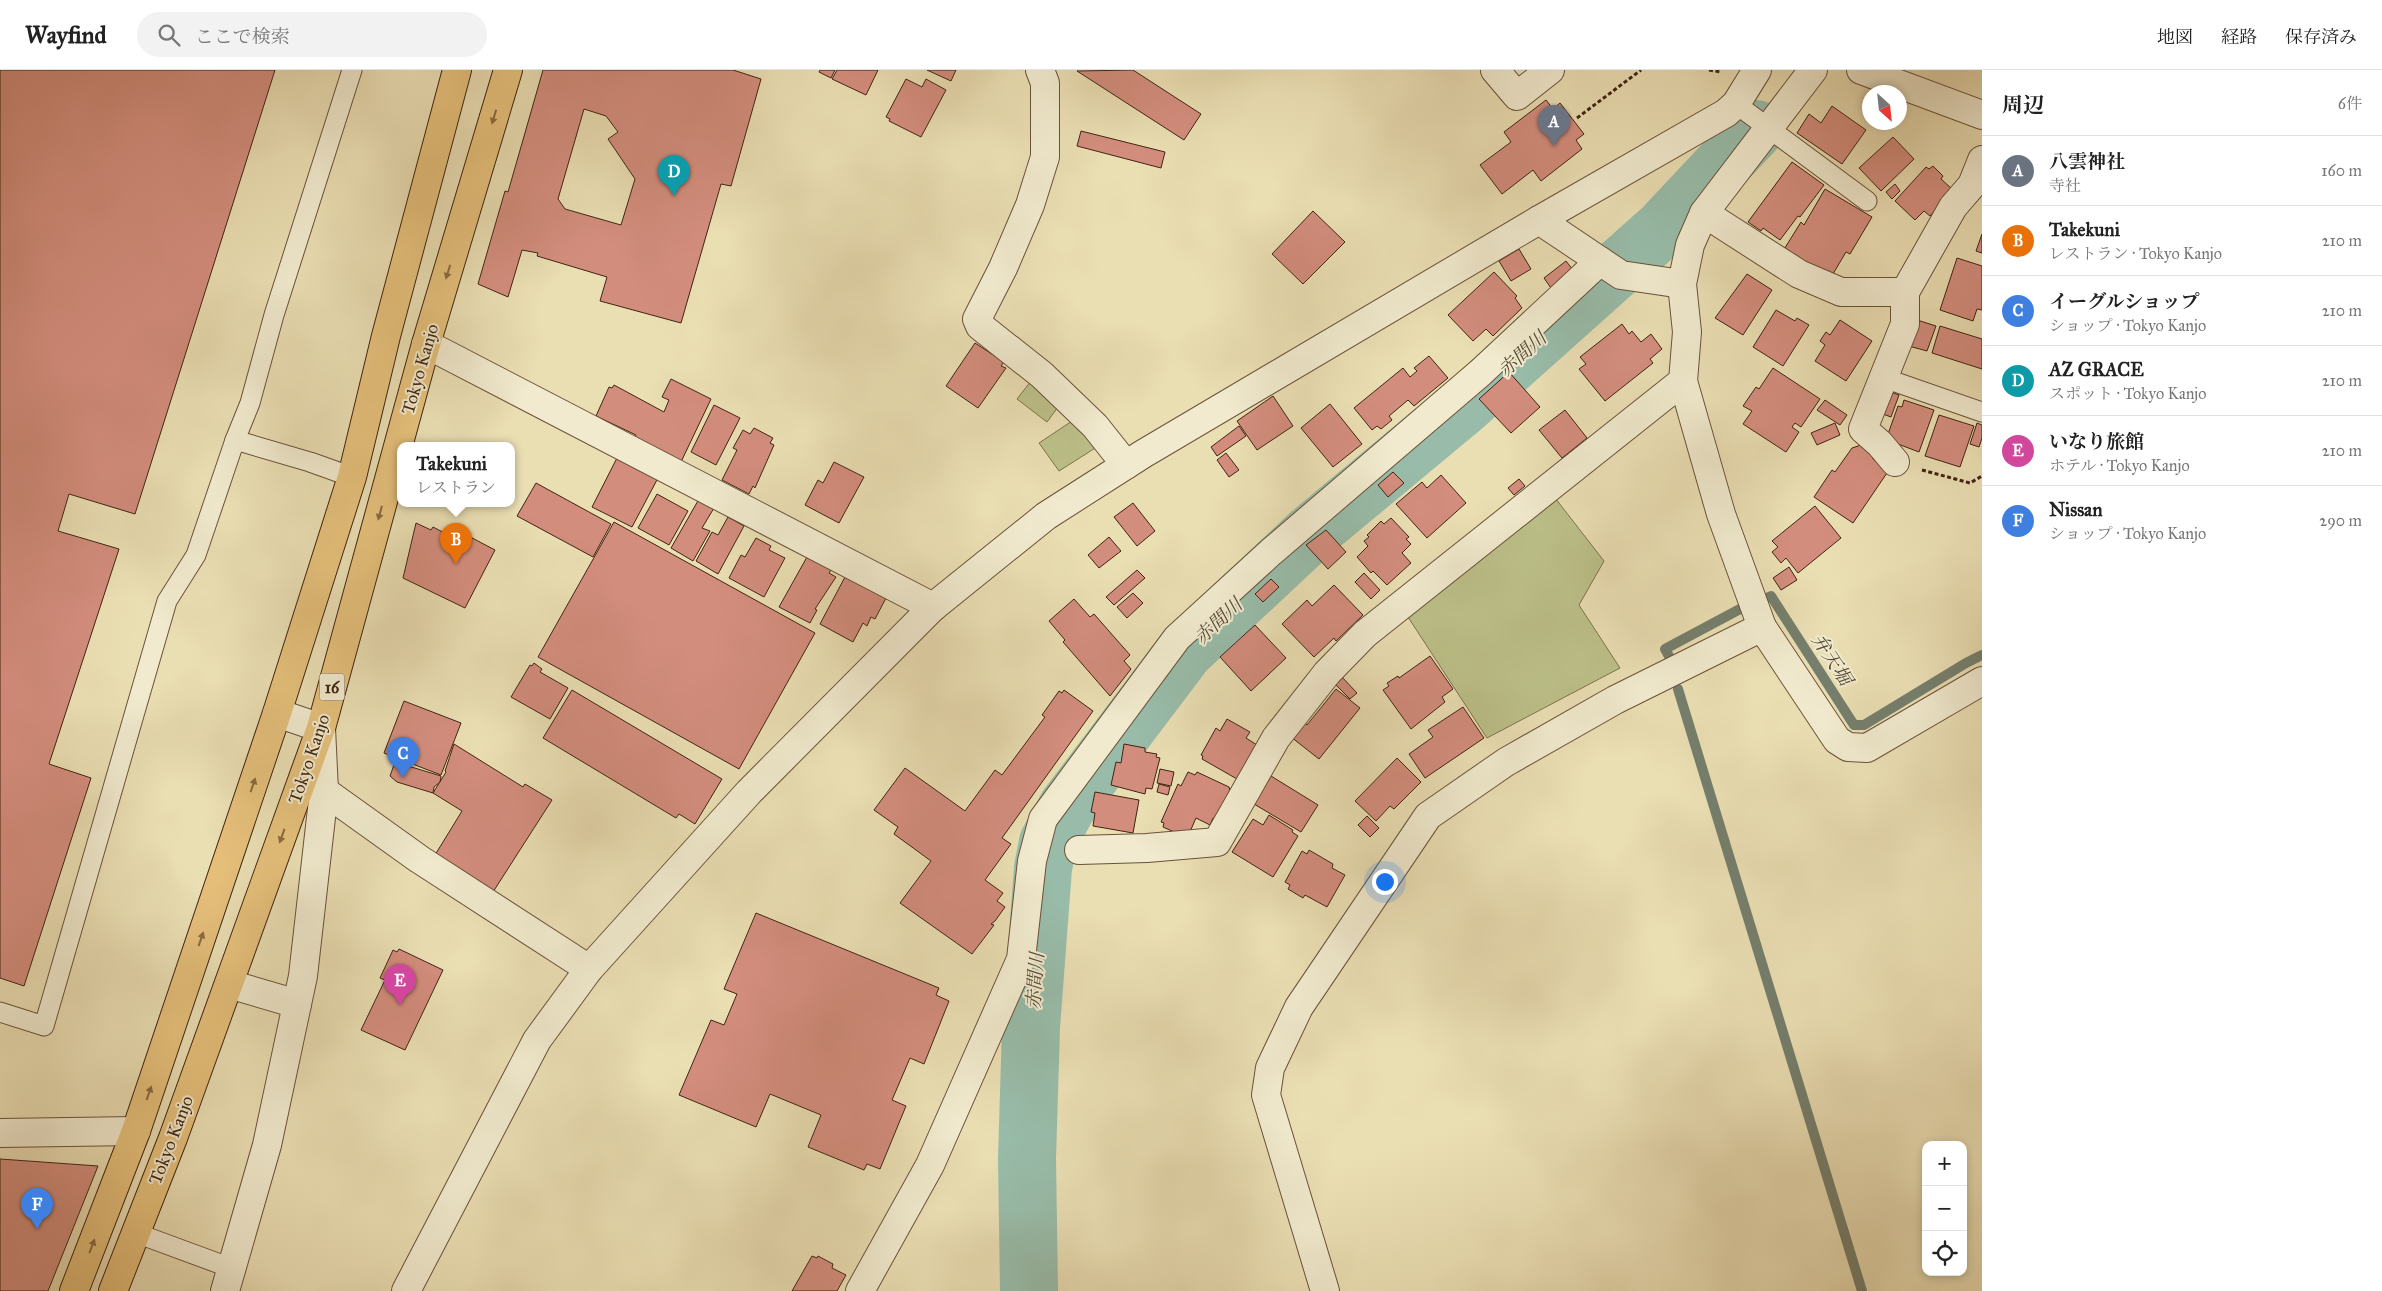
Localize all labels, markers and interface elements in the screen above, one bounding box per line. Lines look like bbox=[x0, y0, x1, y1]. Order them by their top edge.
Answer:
search box bbox=[137, 12, 487, 57]
text: Wayfind bbox=[25, 20, 107, 50]
icon: search bbox=[155, 21, 183, 49]
text: ここで検索 bbox=[195, 25, 290, 48]
text: 地図 bbox=[2157, 26, 2193, 48]
text: 経路 bbox=[2221, 26, 2257, 48]
text: 保存済み bbox=[2285, 26, 2357, 48]
north arrow bbox=[1862, 85, 1907, 130]
text: 周辺 bbox=[2002, 92, 2044, 118]
text: 6件 bbox=[2338, 94, 2362, 113]
pin: A bbox=[1538, 105, 1570, 146]
one-way arrow bbox=[490, 109, 498, 124]
text: 八雲神社 bbox=[2049, 150, 2125, 173]
pin: D bbox=[658, 155, 690, 196]
text: A bbox=[2013, 161, 2023, 180]
text: 160 m bbox=[2321, 161, 2362, 180]
text: 寺社 bbox=[2049, 176, 2081, 195]
text: Takekuni bbox=[2049, 218, 2120, 241]
text: B bbox=[2013, 231, 2023, 250]
text: 210 m bbox=[2322, 231, 2362, 250]
text: レストラン · Tokyo Kanjo bbox=[2049, 244, 2222, 263]
one-way arrow bbox=[443, 265, 451, 280]
text: イーグルショップ bbox=[2049, 290, 2200, 313]
text: C bbox=[2013, 301, 2023, 320]
text: 210 m bbox=[2322, 301, 2362, 320]
text: ショップ · Tokyo Kanjo bbox=[2049, 316, 2206, 335]
street label: Tokyo Kanjo bbox=[397, 321, 443, 417]
water label: 赤間川 bbox=[1493, 325, 1552, 382]
text: AZ GRACE bbox=[2049, 358, 2144, 381]
text: D bbox=[2012, 371, 2024, 390]
text: 210 m bbox=[2322, 371, 2362, 390]
text: スポット · Tokyo Kanjo bbox=[2049, 384, 2206, 403]
text: いなり旅館 bbox=[2049, 430, 2144, 453]
text: E bbox=[2012, 441, 2024, 460]
text: 210 m bbox=[2322, 441, 2362, 460]
popup bbox=[397, 442, 515, 507]
text: Takekuni bbox=[416, 452, 487, 475]
text: ホテル · Tokyo Kanjo bbox=[2049, 456, 2190, 475]
text: レストラン bbox=[416, 478, 496, 497]
text: Nissan bbox=[2049, 498, 2102, 521]
one-way arrow bbox=[376, 505, 384, 521]
text: F bbox=[2013, 511, 2023, 530]
text: 290 m bbox=[2319, 511, 2362, 530]
pin: B bbox=[440, 523, 472, 564]
text: ショップ · Tokyo Kanjo bbox=[2049, 524, 2206, 543]
water label: 赤間川 bbox=[1189, 592, 1248, 649]
water label: 弁天堀 bbox=[1807, 629, 1859, 692]
road number: 16 bbox=[320, 674, 344, 700]
street label: Tokyo Kanjo bbox=[283, 711, 335, 807]
pin: C bbox=[387, 737, 419, 778]
one-way arrow bbox=[250, 778, 257, 793]
one-way arrow bbox=[278, 829, 286, 844]
your location bbox=[1372, 869, 1398, 895]
one-way arrow bbox=[198, 932, 205, 947]
water label: 赤間川 bbox=[1022, 950, 1049, 1010]
pin: E bbox=[384, 964, 416, 1005]
one-way arrow bbox=[146, 1086, 153, 1101]
street label: Tokyo Kanjo bbox=[144, 1092, 198, 1188]
map controls bbox=[1922, 1141, 1967, 1276]
button: + bbox=[1922, 1141, 1967, 1186]
button: − bbox=[1922, 1186, 1967, 1231]
pin: F bbox=[21, 1188, 53, 1229]
button: locate bbox=[1922, 1231, 1967, 1276]
one-way arrow bbox=[89, 1238, 96, 1253]

